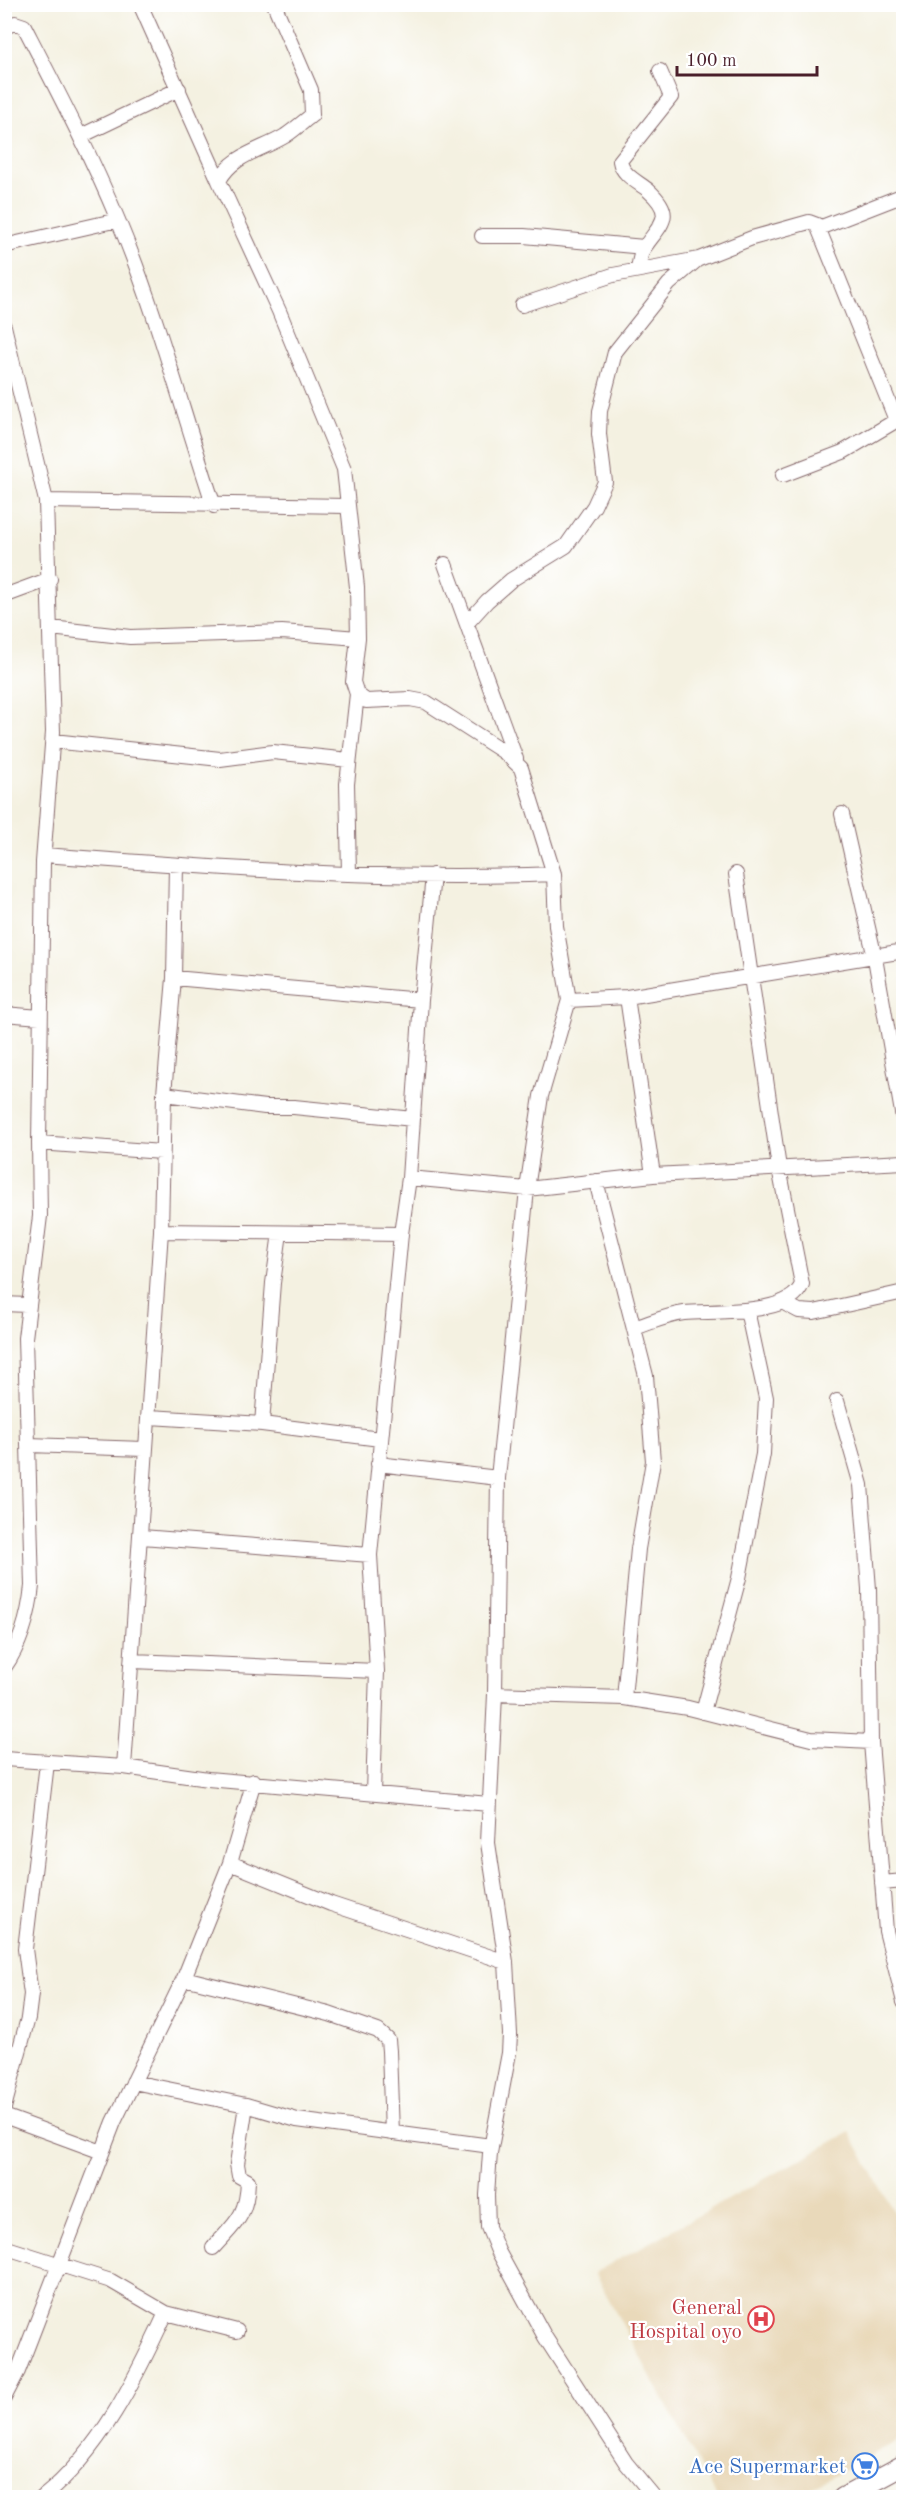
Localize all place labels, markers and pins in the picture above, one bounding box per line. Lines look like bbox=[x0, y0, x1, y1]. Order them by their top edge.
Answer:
place label: General Hospital oyo bbox=[629, 2298, 742, 2343]
hospital icon: General Hospital oyo bbox=[746, 2304, 776, 2334]
supermarket icon: Ace Supermarket bbox=[850, 2451, 880, 2481]
place label: Ace Supermarket bbox=[688, 2457, 846, 2478]

